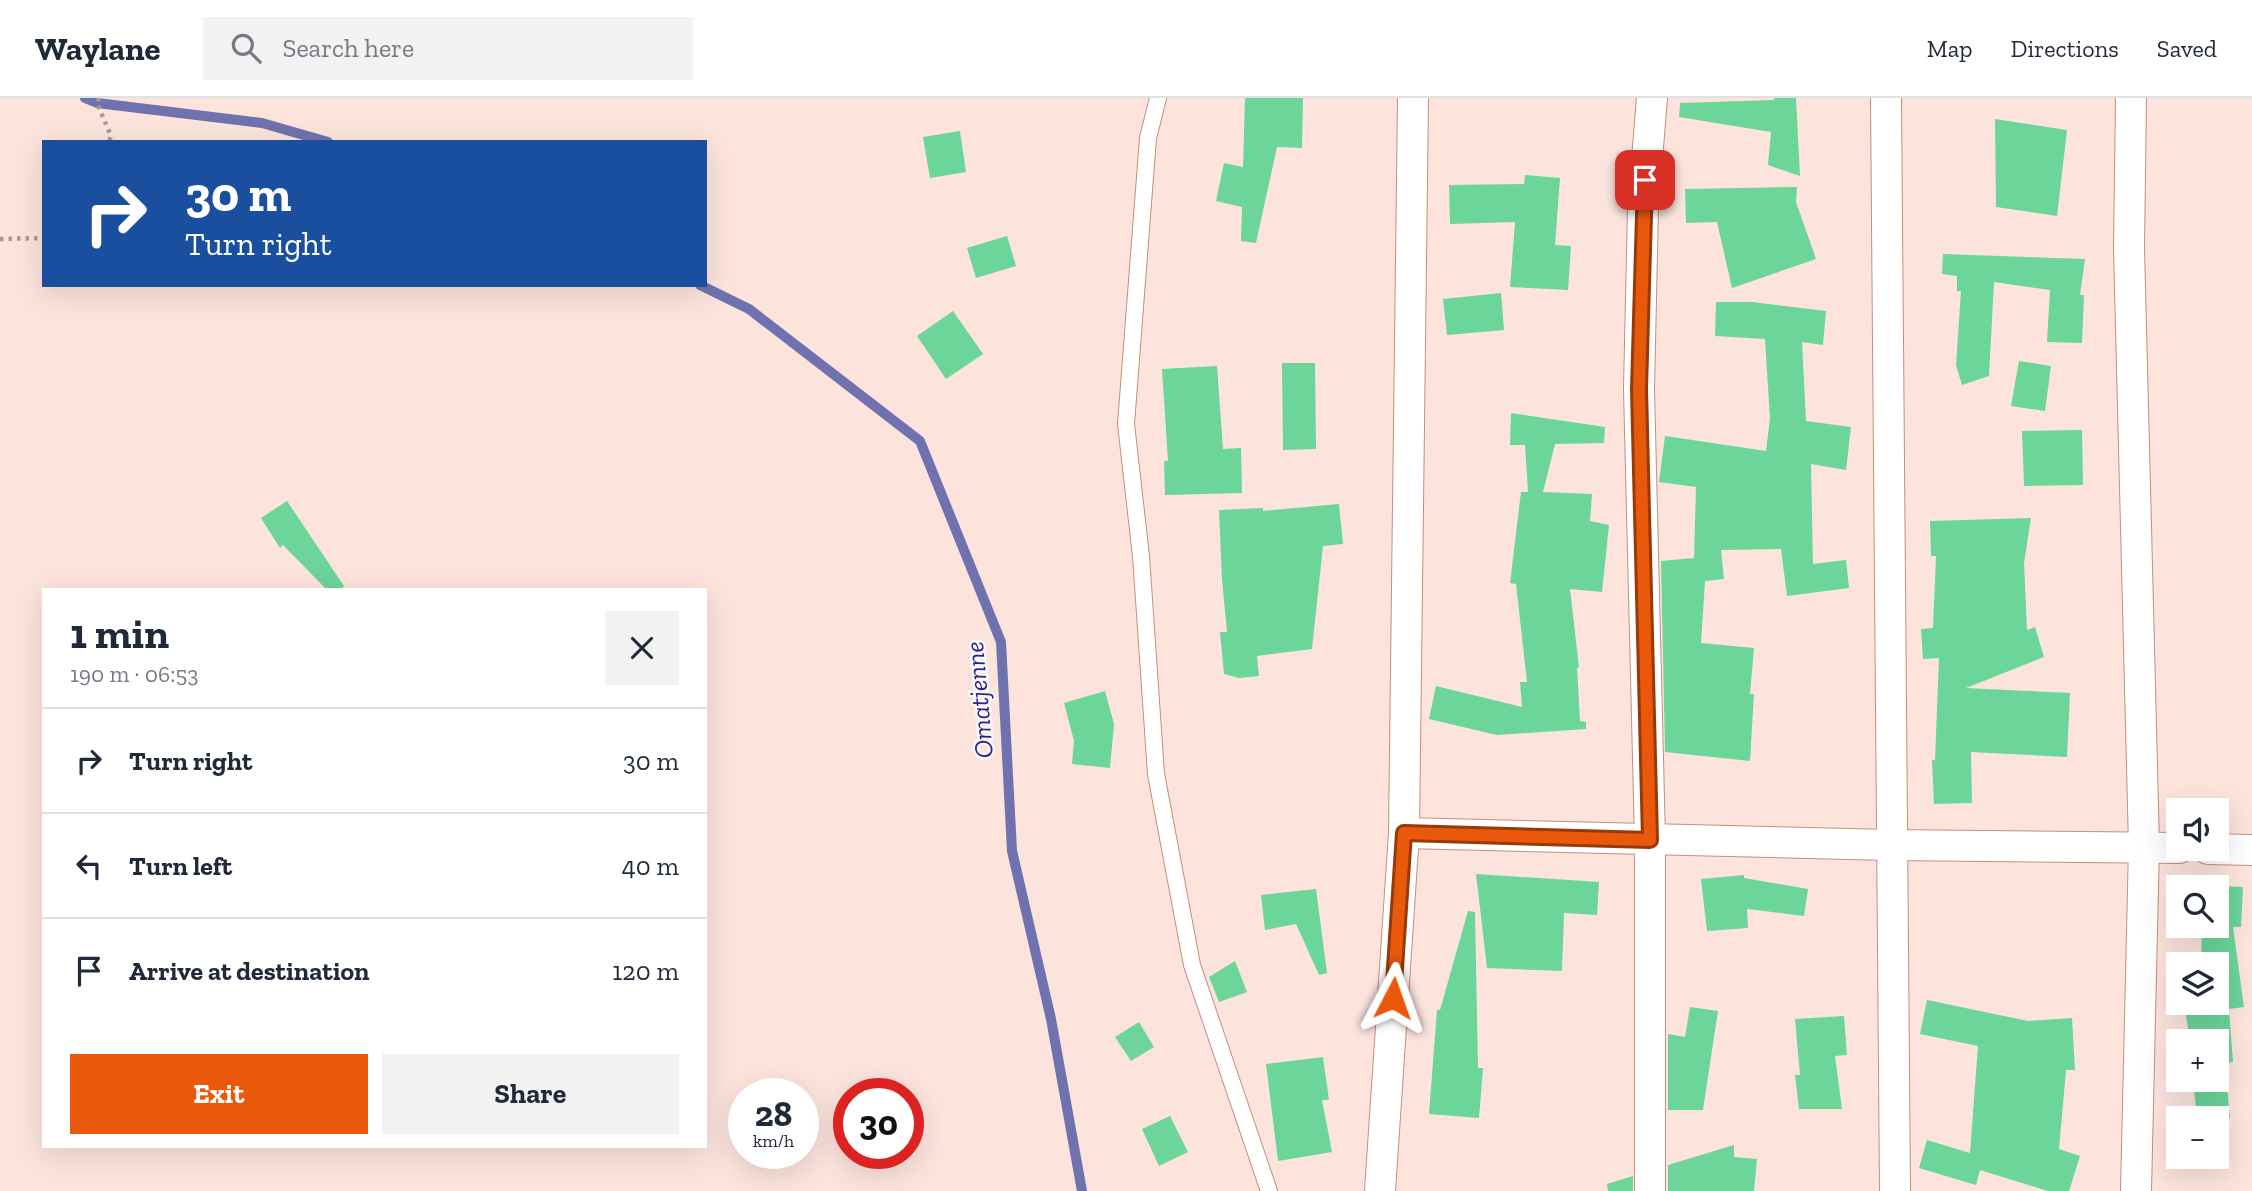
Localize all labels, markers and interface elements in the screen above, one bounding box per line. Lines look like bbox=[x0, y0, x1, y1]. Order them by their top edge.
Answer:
search box bbox=[203, 17, 693, 80]
text: Waylane bbox=[35, 29, 161, 68]
icon: search bbox=[227, 29, 265, 67]
text: Search here bbox=[283, 32, 414, 64]
text: Map bbox=[1927, 34, 1973, 63]
text: Directions bbox=[2011, 34, 2119, 63]
text: Saved bbox=[2157, 34, 2217, 63]
pin bbox=[1615, 150, 1675, 210]
icon: arrive bbox=[1626, 161, 1664, 199]
text: 30 m bbox=[185, 165, 291, 224]
icon: right bbox=[70, 168, 161, 259]
text: Turn right bbox=[185, 225, 332, 263]
text: 1 min bbox=[70, 608, 169, 659]
button: close bbox=[605, 611, 679, 685]
water label: Omatjenne bbox=[958, 640, 1000, 760]
text: 190 m · 06:53 bbox=[70, 660, 199, 688]
icon: right bbox=[70, 742, 108, 780]
text: Turn right bbox=[129, 745, 252, 777]
text: 30 m bbox=[623, 745, 679, 777]
map controls bbox=[2166, 798, 2229, 1169]
button: sound bbox=[2166, 798, 2229, 861]
icon: left bbox=[70, 847, 108, 885]
text: Turn left bbox=[129, 850, 232, 882]
text: 40 m bbox=[622, 850, 679, 882]
button: search bbox=[2166, 875, 2229, 938]
icon: arrive bbox=[70, 952, 108, 990]
button: layers bbox=[2166, 952, 2229, 1015]
text: Arrive at destination bbox=[129, 955, 369, 987]
text: 120 m bbox=[612, 955, 679, 987]
position arrow bbox=[1356, 961, 1430, 1035]
button: + bbox=[2166, 1029, 2229, 1092]
button: Exit bbox=[70, 1054, 368, 1134]
button: Share bbox=[382, 1054, 679, 1134]
speed limit sign: 30 bbox=[833, 1078, 924, 1169]
text: 28 bbox=[755, 1093, 792, 1135]
button: − bbox=[2166, 1106, 2229, 1169]
text: km/h bbox=[753, 1130, 794, 1152]

